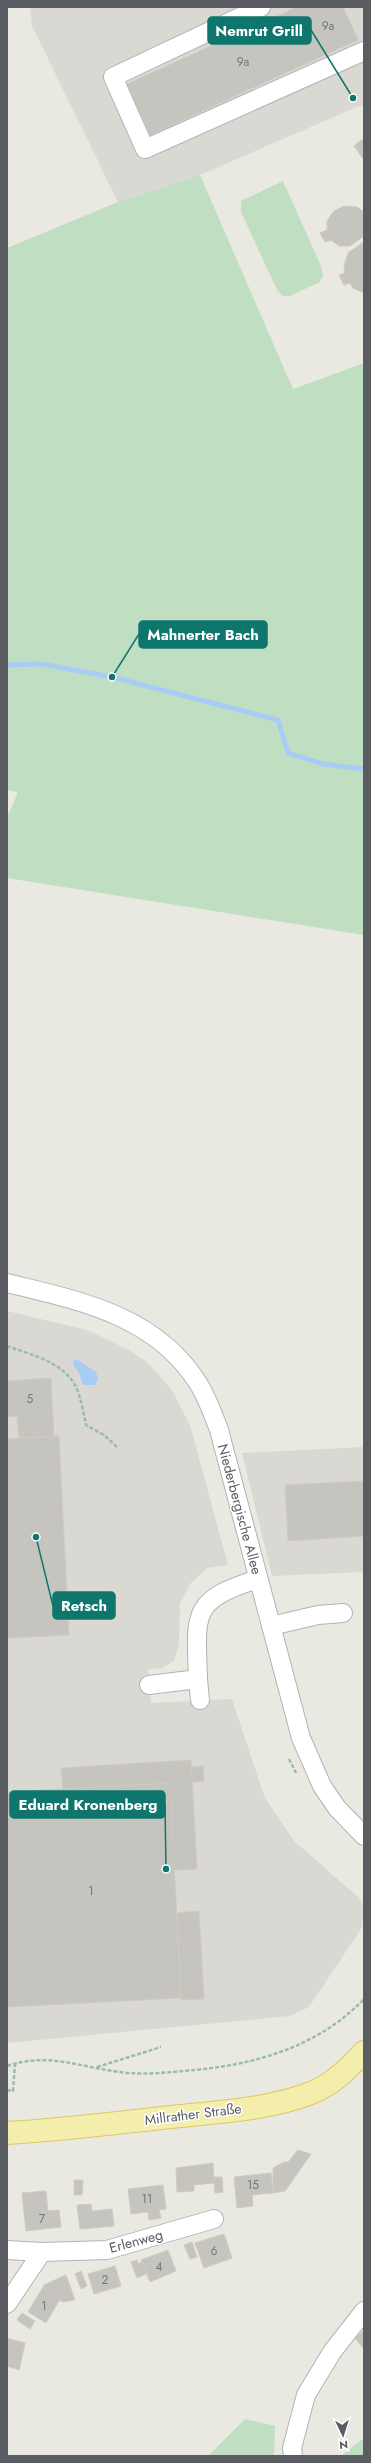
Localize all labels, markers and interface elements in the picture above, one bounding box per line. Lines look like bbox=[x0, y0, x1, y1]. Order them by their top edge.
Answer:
callout: Nemrut Grill bbox=[208, 17, 311, 44]
house number: 9a bbox=[322, 17, 334, 35]
text: Nemrut Grill bbox=[215, 20, 303, 42]
house number: 9a bbox=[237, 53, 249, 71]
callout: Mahnerter Bach bbox=[139, 621, 267, 648]
text: Mahnerter Bach bbox=[147, 624, 259, 646]
house number: 5 bbox=[27, 1390, 34, 1408]
street label: Niederbergische Allee bbox=[213, 1442, 267, 1576]
callout: Retsch bbox=[53, 1592, 115, 1619]
text: Retsch bbox=[61, 1595, 107, 1617]
callout: Eduard Kronenberg bbox=[10, 1791, 165, 1818]
text: Eduard Kronenberg bbox=[19, 1794, 158, 1816]
house number: 1 bbox=[88, 1882, 94, 1900]
street label: Millrather Straße bbox=[143, 2098, 243, 2130]
house number: 15 bbox=[247, 2176, 259, 2194]
house number: 11 bbox=[142, 2190, 152, 2208]
house number: 7 bbox=[39, 2210, 46, 2228]
street label: Erlenweg bbox=[107, 2224, 165, 2258]
house number: 6 bbox=[211, 2242, 218, 2260]
house number: 4 bbox=[156, 2258, 163, 2276]
house number: 2 bbox=[102, 2271, 109, 2289]
house number: 1 bbox=[41, 2297, 47, 2315]
north arrow bbox=[323, 2415, 363, 2455]
text: N bbox=[339, 2437, 349, 2453]

